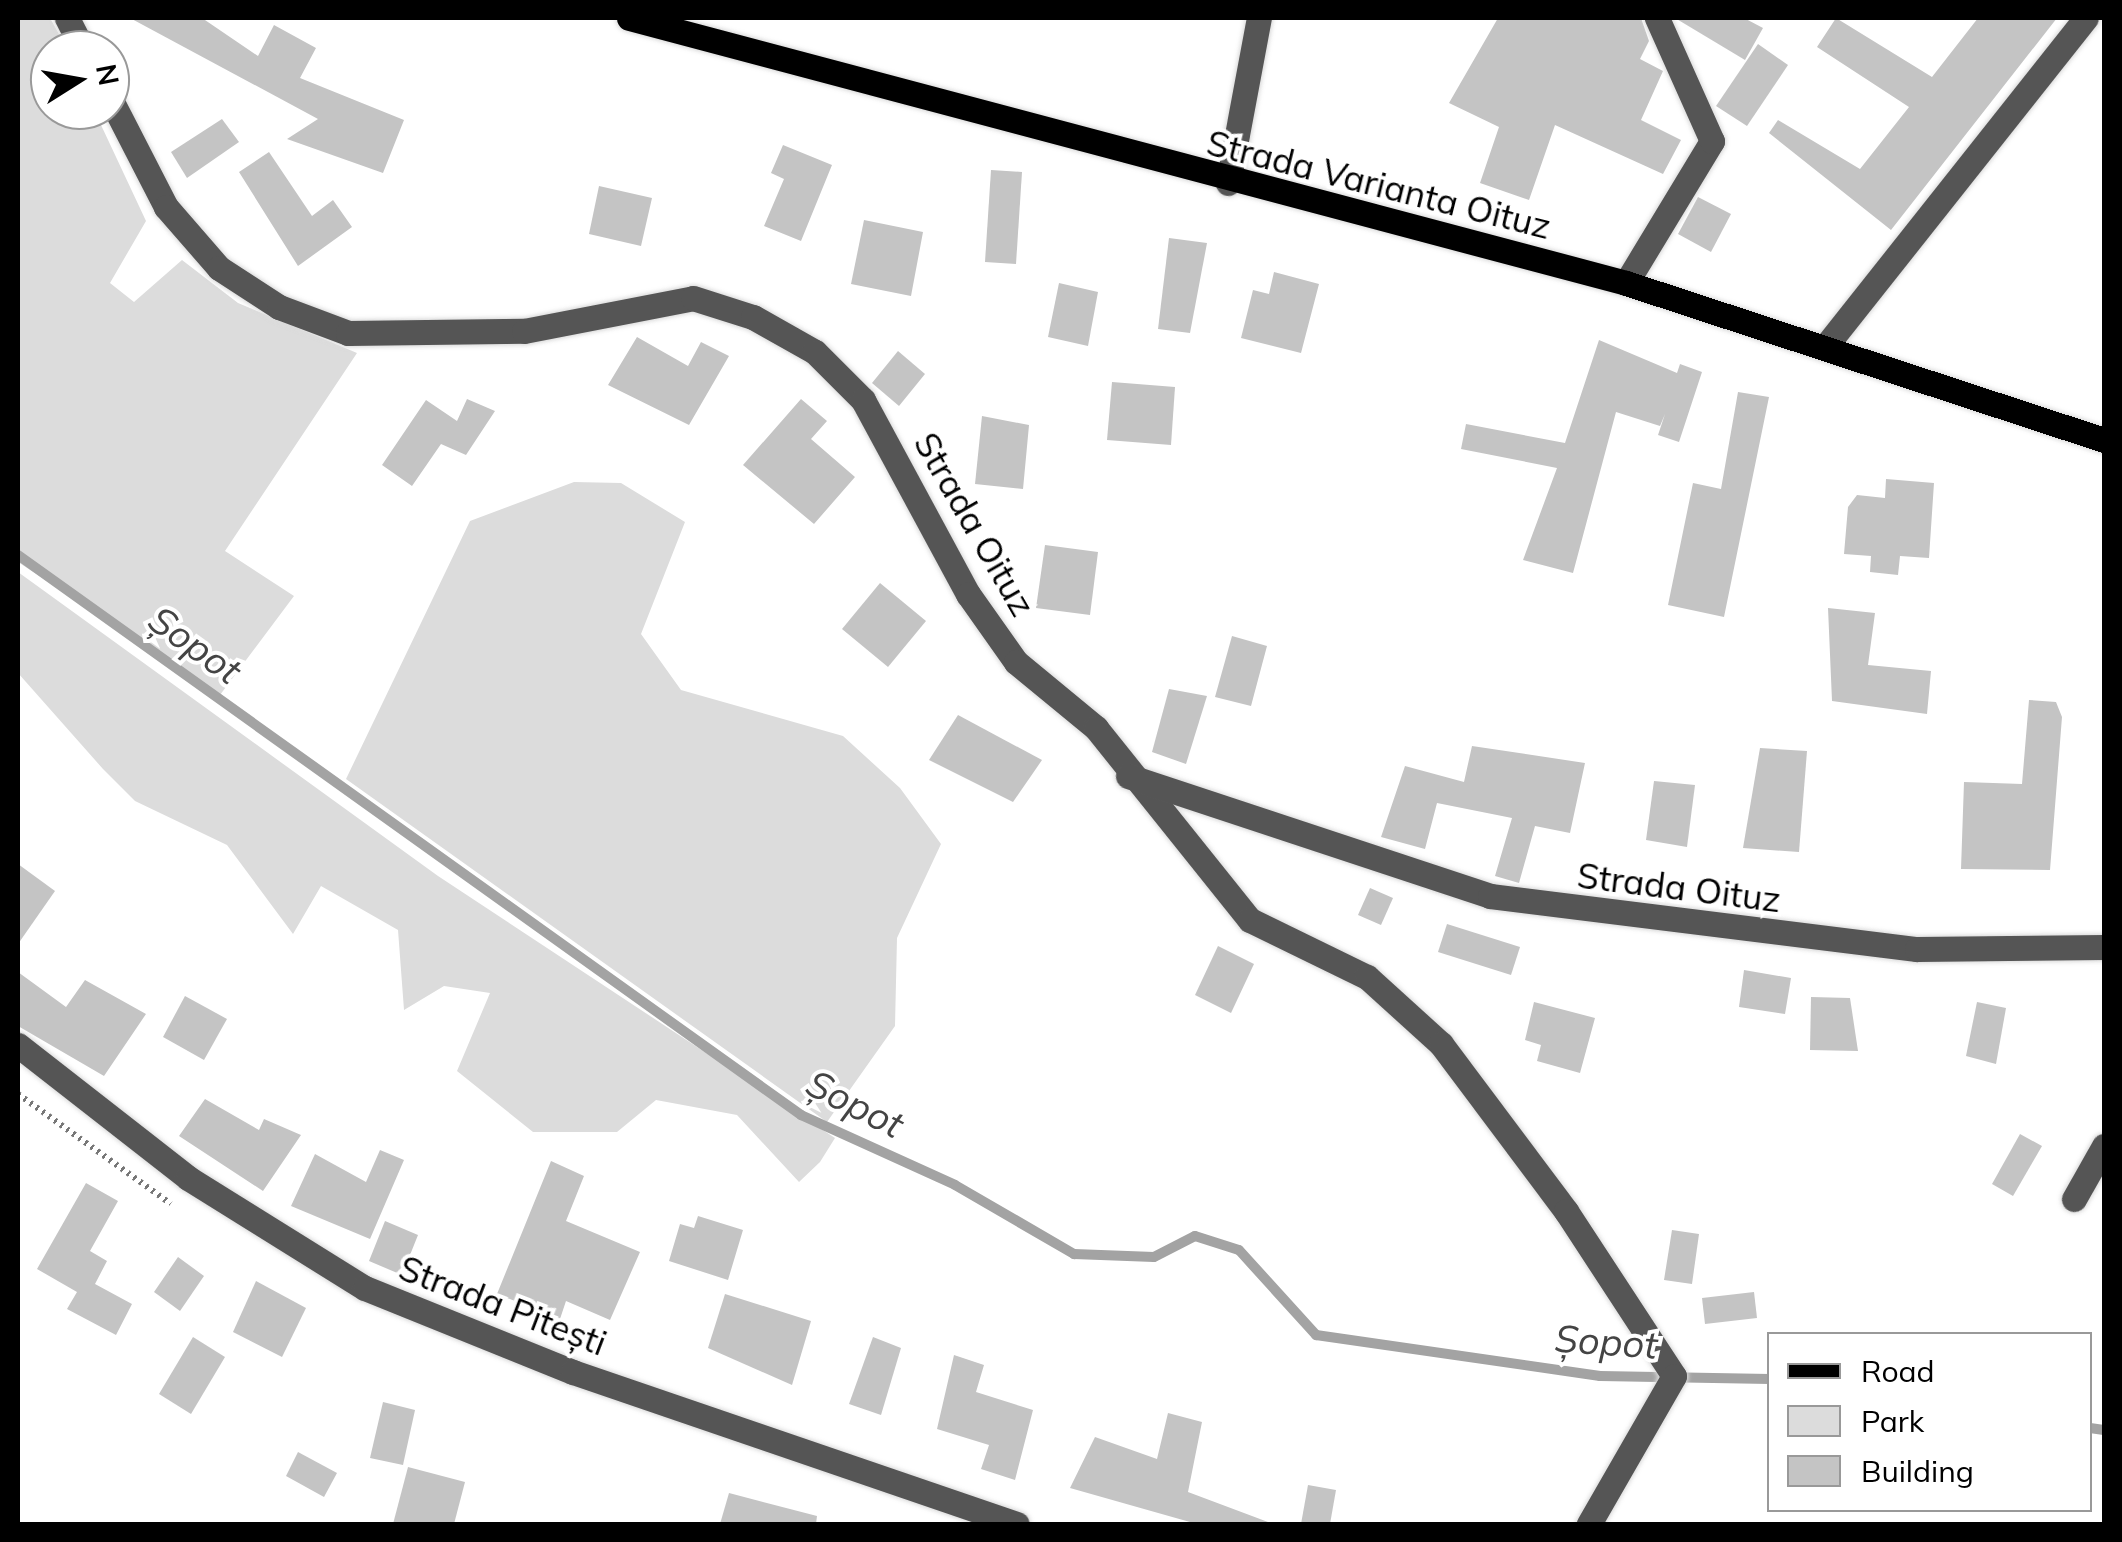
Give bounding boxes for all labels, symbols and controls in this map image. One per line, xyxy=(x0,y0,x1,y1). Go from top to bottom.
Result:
north arrow xyxy=(30,30,130,130)
text: N xyxy=(89,61,127,88)
street label: Strada Varianta Oituz xyxy=(1203,121,1555,247)
street label: Strada Oituz xyxy=(906,425,1044,623)
water label: Șopot xyxy=(140,596,250,694)
street label: Strada Oituz xyxy=(1575,854,1783,920)
water label: Șopot xyxy=(799,1060,911,1148)
street label: Strada Pitești xyxy=(393,1246,613,1364)
water label: Șopot xyxy=(1553,1316,1659,1368)
legend xyxy=(1767,1332,2092,1512)
text: Road xyxy=(1861,1352,1935,1390)
text: Park xyxy=(1861,1402,1924,1440)
text: Building xyxy=(1861,1452,1974,1490)

